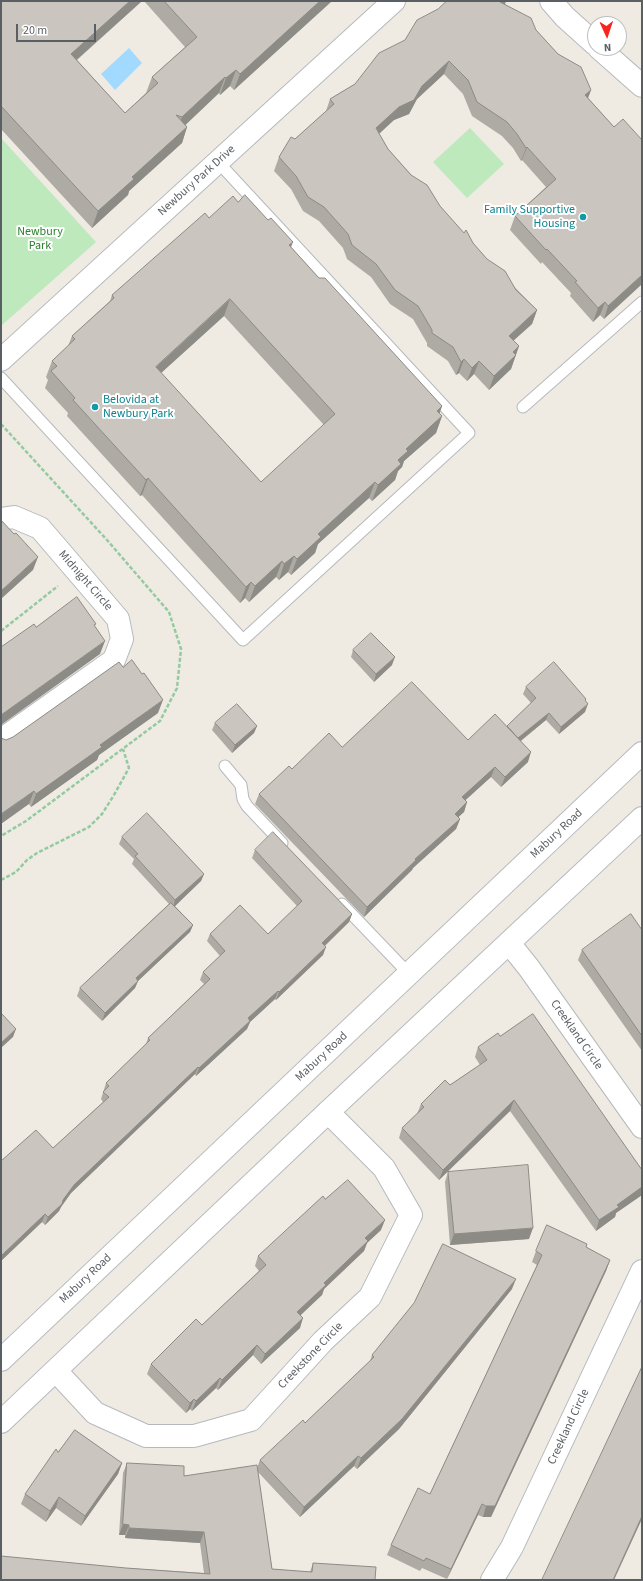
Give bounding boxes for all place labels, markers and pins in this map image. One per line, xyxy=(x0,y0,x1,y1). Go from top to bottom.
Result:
place label: Family Supportive Housing xyxy=(484,203,575,231)
marker: Family Supportive Housing xyxy=(578,212,588,222)
place label: Belovida at Newbury Park xyxy=(103,393,173,421)
marker: Belovida at Newbury Park xyxy=(90,402,100,412)

